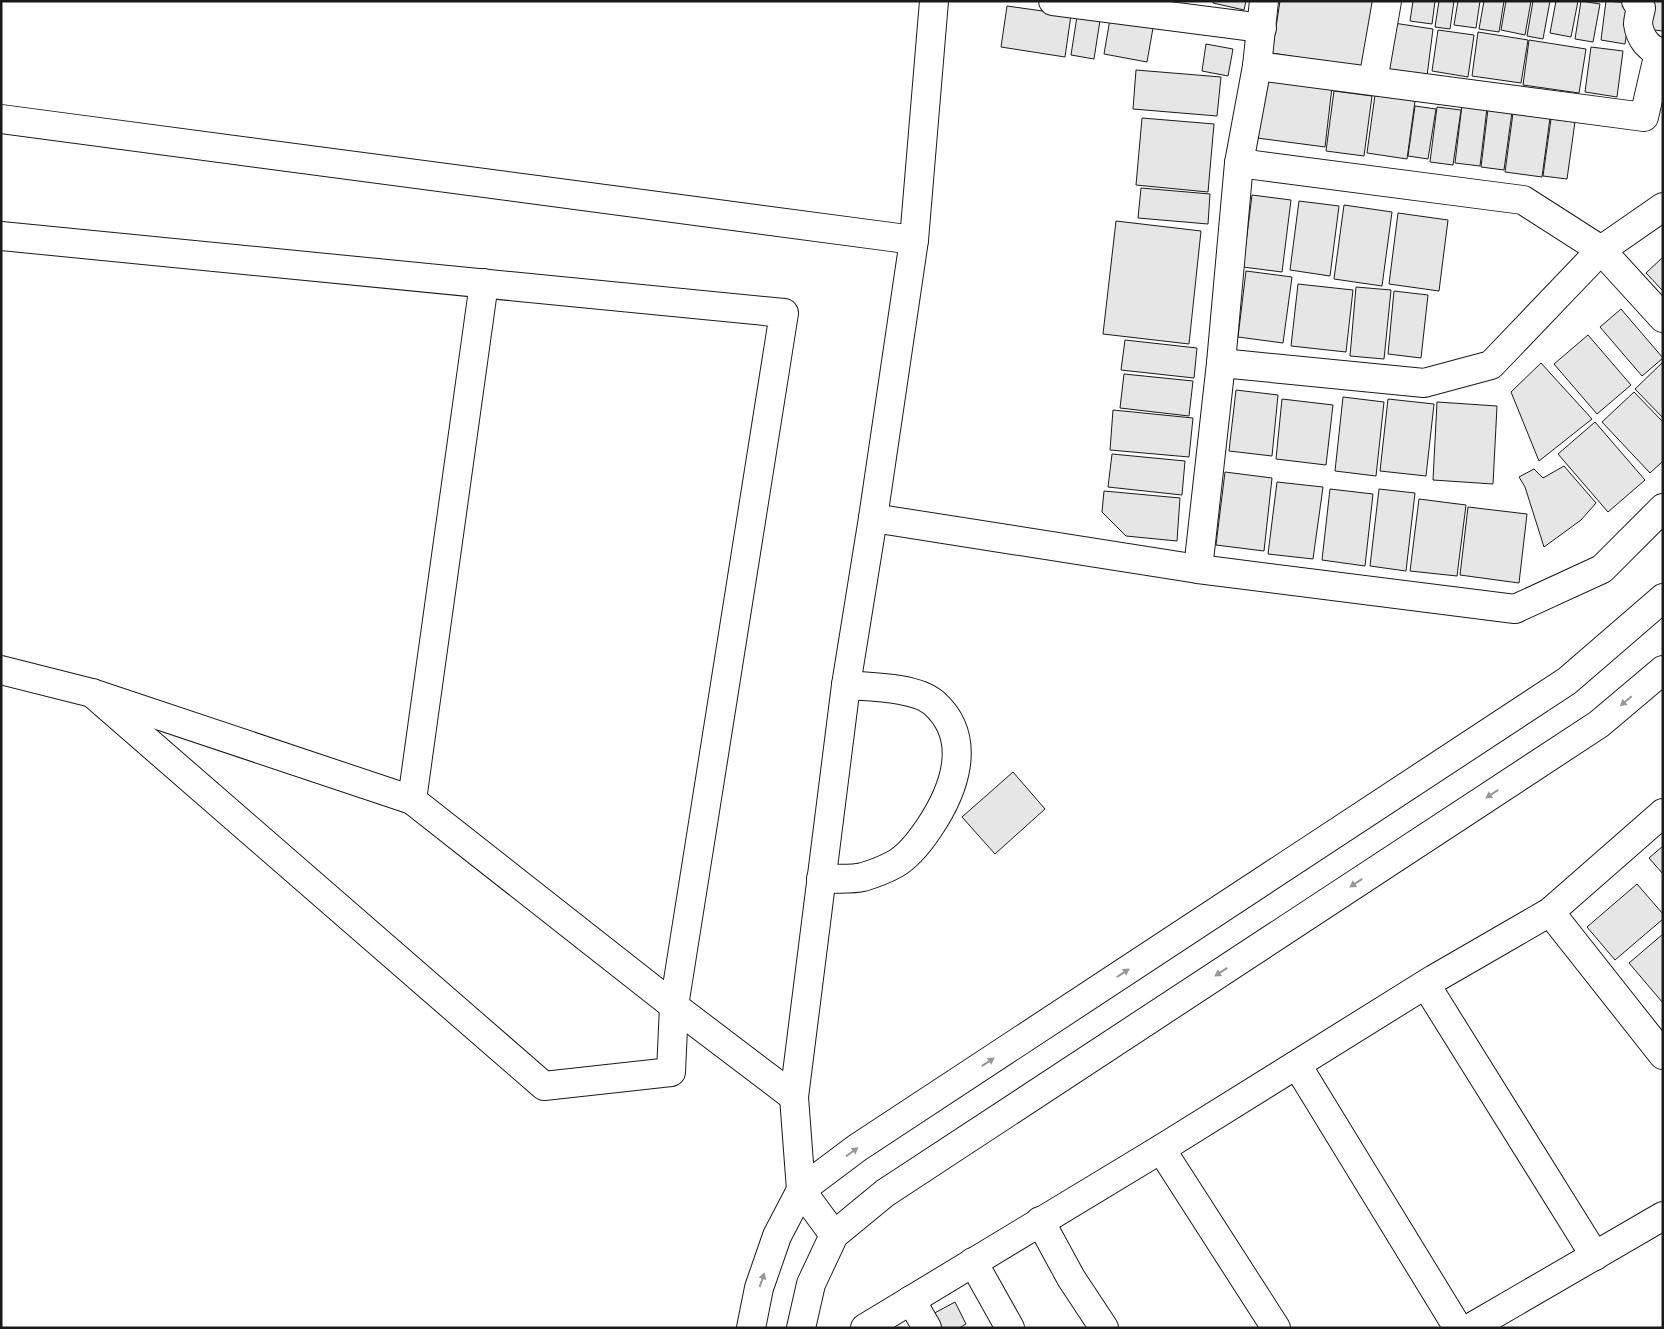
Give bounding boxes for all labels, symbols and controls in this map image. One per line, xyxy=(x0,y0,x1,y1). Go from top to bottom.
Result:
one-way arrow xyxy=(1620,695,1632,707)
one-way arrow xyxy=(1486,789,1499,799)
one-way arrow xyxy=(1350,878,1363,888)
one-way arrow xyxy=(1214,967,1227,977)
one-way arrow xyxy=(1117,968,1130,978)
one-way arrow xyxy=(981,1057,994,1067)
one-way arrow xyxy=(845,1147,859,1157)
one-way arrow xyxy=(759,1273,766,1288)

